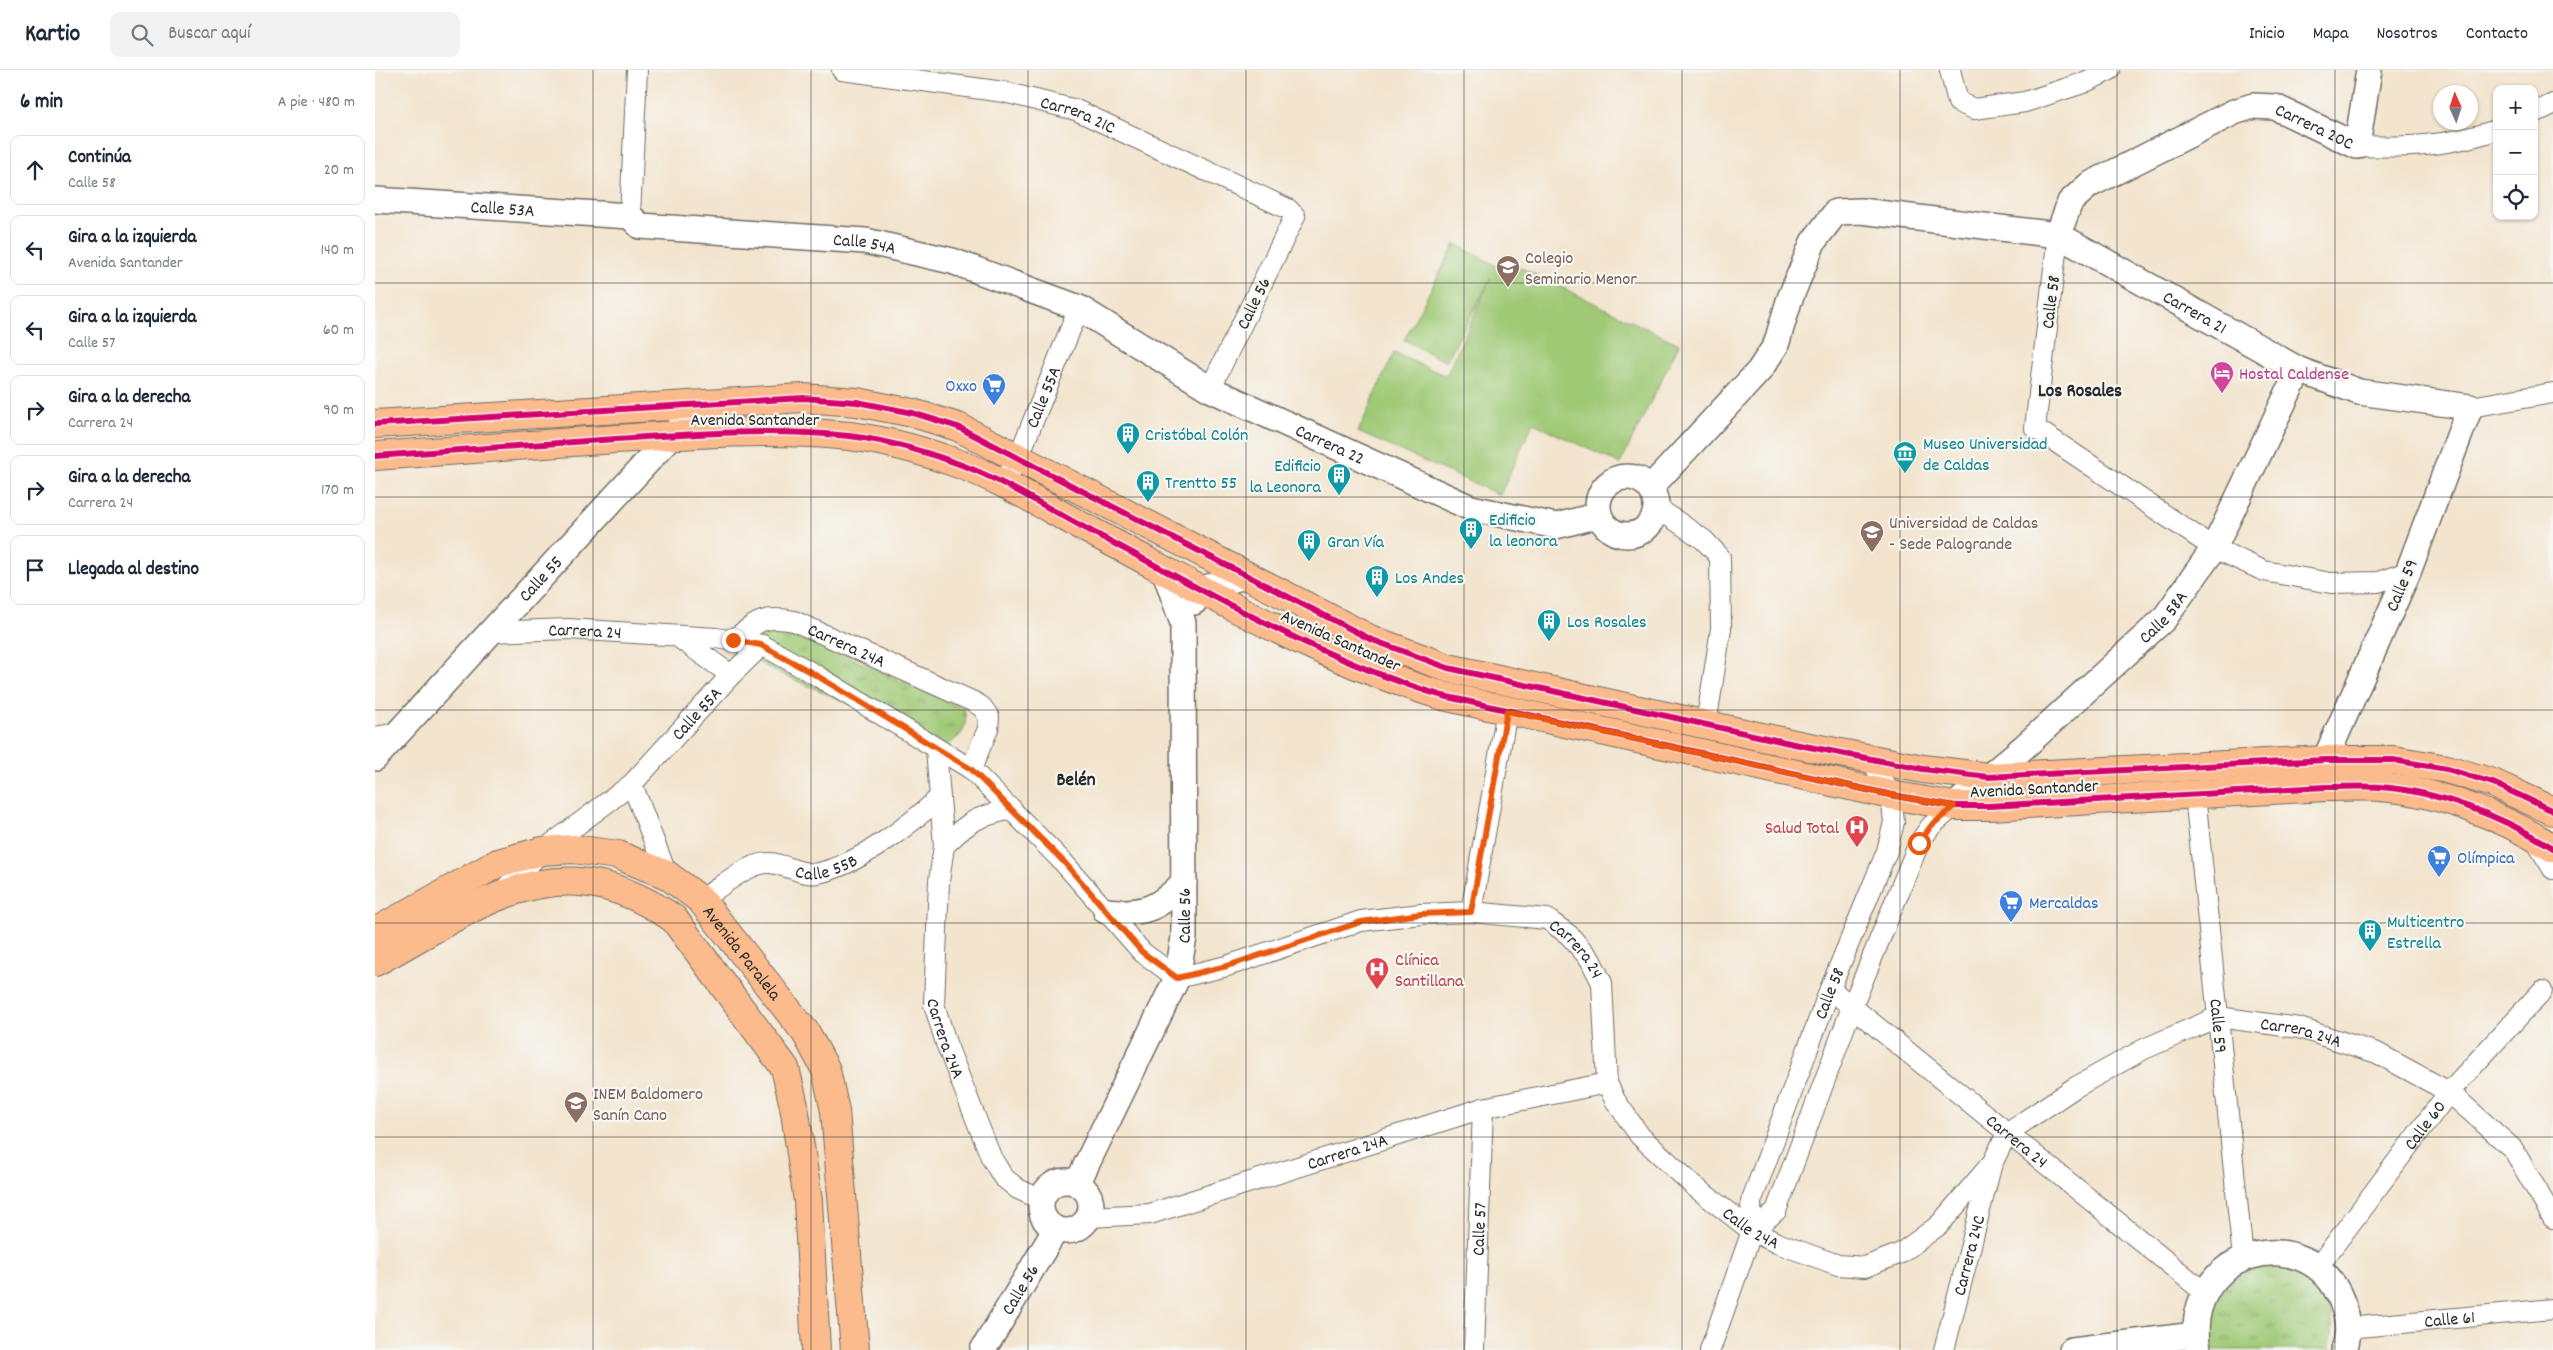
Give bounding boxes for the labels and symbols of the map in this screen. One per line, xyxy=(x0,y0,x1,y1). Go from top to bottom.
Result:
north arrow xyxy=(2433,85,2478,130)
street label: Carrera 21C xyxy=(1037,92,1119,142)
street label: Carrera 20C xyxy=(2270,99,2357,158)
street label: Calle 53A xyxy=(470,196,536,225)
street label: Calle 54A xyxy=(832,229,898,263)
place label: Colegio Seminario Menor xyxy=(1525,247,1637,293)
school or university icon: Colegio Seminario Menor xyxy=(1495,254,1521,288)
street label: Calle 56 xyxy=(1232,274,1279,334)
street label: Calle 58 xyxy=(2037,274,2068,330)
street label: Carrera 21 xyxy=(2157,286,2230,342)
hotel icon: Hostal Caldense xyxy=(2209,360,2235,394)
street label: Calle 55A xyxy=(1021,363,1069,432)
place label: Hostal Caldense xyxy=(2239,363,2349,388)
supermarket icon: Oxxo xyxy=(981,372,1007,406)
place label: Oxxo xyxy=(945,375,977,400)
district label: Los Rosales xyxy=(2038,379,2122,406)
street label: Avenida Santander xyxy=(690,409,820,434)
street label: Carrera 22 xyxy=(1291,419,1368,473)
building icon: Cristóbal Colón xyxy=(1115,421,1141,455)
place label: Cristóbal Colón xyxy=(1145,424,1248,449)
place label: Museo Universidad de Caldas xyxy=(1923,433,2048,479)
museum icon: Museo Universidad de Caldas xyxy=(1892,440,1918,474)
place label: Edificio la Leonora xyxy=(1249,455,1322,501)
building icon: Edificio la Leonora xyxy=(1326,462,1352,496)
building icon: Trentto 55 xyxy=(1135,469,1161,503)
place label: Trentto 55 xyxy=(1165,472,1237,497)
place label: Edificio la leonora xyxy=(1489,509,1558,555)
place label: Universidad de Caldas - Sede Palogrande xyxy=(1889,512,2038,558)
building icon: Edificio la leonora xyxy=(1458,516,1484,550)
school or university icon: Universidad de Caldas - Sede Palogrande xyxy=(1859,519,1885,553)
building icon: Gran Vía xyxy=(1296,528,1322,562)
place label: Gran Vía xyxy=(1327,531,1385,556)
street label: Calle 55 xyxy=(514,551,570,609)
street label: Calle 59 xyxy=(2381,556,2425,616)
building icon: Los Andes xyxy=(1364,564,1390,598)
place label: Los Andes xyxy=(1395,567,1464,592)
street label: Calle 58A xyxy=(2134,587,2195,651)
street label: Avenida Santander xyxy=(1276,605,1404,680)
building icon: Los Rosales xyxy=(1536,608,1562,642)
place label: Los Rosales xyxy=(1567,611,1647,636)
street label: Carrera 24 xyxy=(548,619,622,647)
street label: Carrera 24A xyxy=(803,619,889,676)
route end xyxy=(722,629,745,652)
street label: Calle 55A xyxy=(667,682,729,747)
district label: Belén xyxy=(1057,768,1096,795)
street label: Avenida Santander xyxy=(1969,775,2100,806)
hospital icon: Salud Total xyxy=(1844,814,1870,848)
place label: Salud Total xyxy=(1765,817,1840,842)
route start xyxy=(1908,832,1931,855)
supermarket icon: Olímpica xyxy=(2426,844,2452,878)
place label: Olímpica xyxy=(2457,847,2515,872)
street label: Calle 55B xyxy=(792,850,863,889)
street label: Calle 56 xyxy=(1173,888,1199,946)
supermarket icon: Mercaldas xyxy=(1998,889,2024,923)
place label: Mercaldas xyxy=(2029,892,2099,917)
street label: Avenida Paralela xyxy=(695,901,786,1007)
place label: Multicentro Estrella xyxy=(2387,911,2464,957)
street label: Carrera 24 xyxy=(1543,914,1608,984)
building icon: Multicentro Estrella xyxy=(2357,918,2383,952)
place label: Clínica Santillana xyxy=(1395,949,1464,995)
hospital icon: Clínica Santillana xyxy=(1364,956,1390,990)
street label: Calle 58 xyxy=(1810,964,1852,1023)
street label: Carrera 24A xyxy=(919,998,969,1083)
street label: Calle 59 xyxy=(2201,998,2232,1054)
street label: Carrera 24A xyxy=(2259,1013,2344,1056)
place label: INEM Baldomero Sanín Cano xyxy=(593,1083,703,1129)
school or university icon: INEM Baldomero Sanín Cano xyxy=(563,1090,589,1124)
street label: Calle 60 xyxy=(2399,1096,2453,1156)
street label: Carrera 24 xyxy=(1979,1110,2052,1175)
street label: Carrera 24A xyxy=(1305,1129,1391,1178)
street label: Calle 57 xyxy=(1468,1202,1494,1256)
street label: Calle 24A xyxy=(1716,1202,1783,1257)
street label: Carrera 24C xyxy=(1948,1213,1993,1299)
street label: Calle 56 xyxy=(997,1260,1047,1321)
street label: Calle 61 xyxy=(2423,1306,2476,1336)

